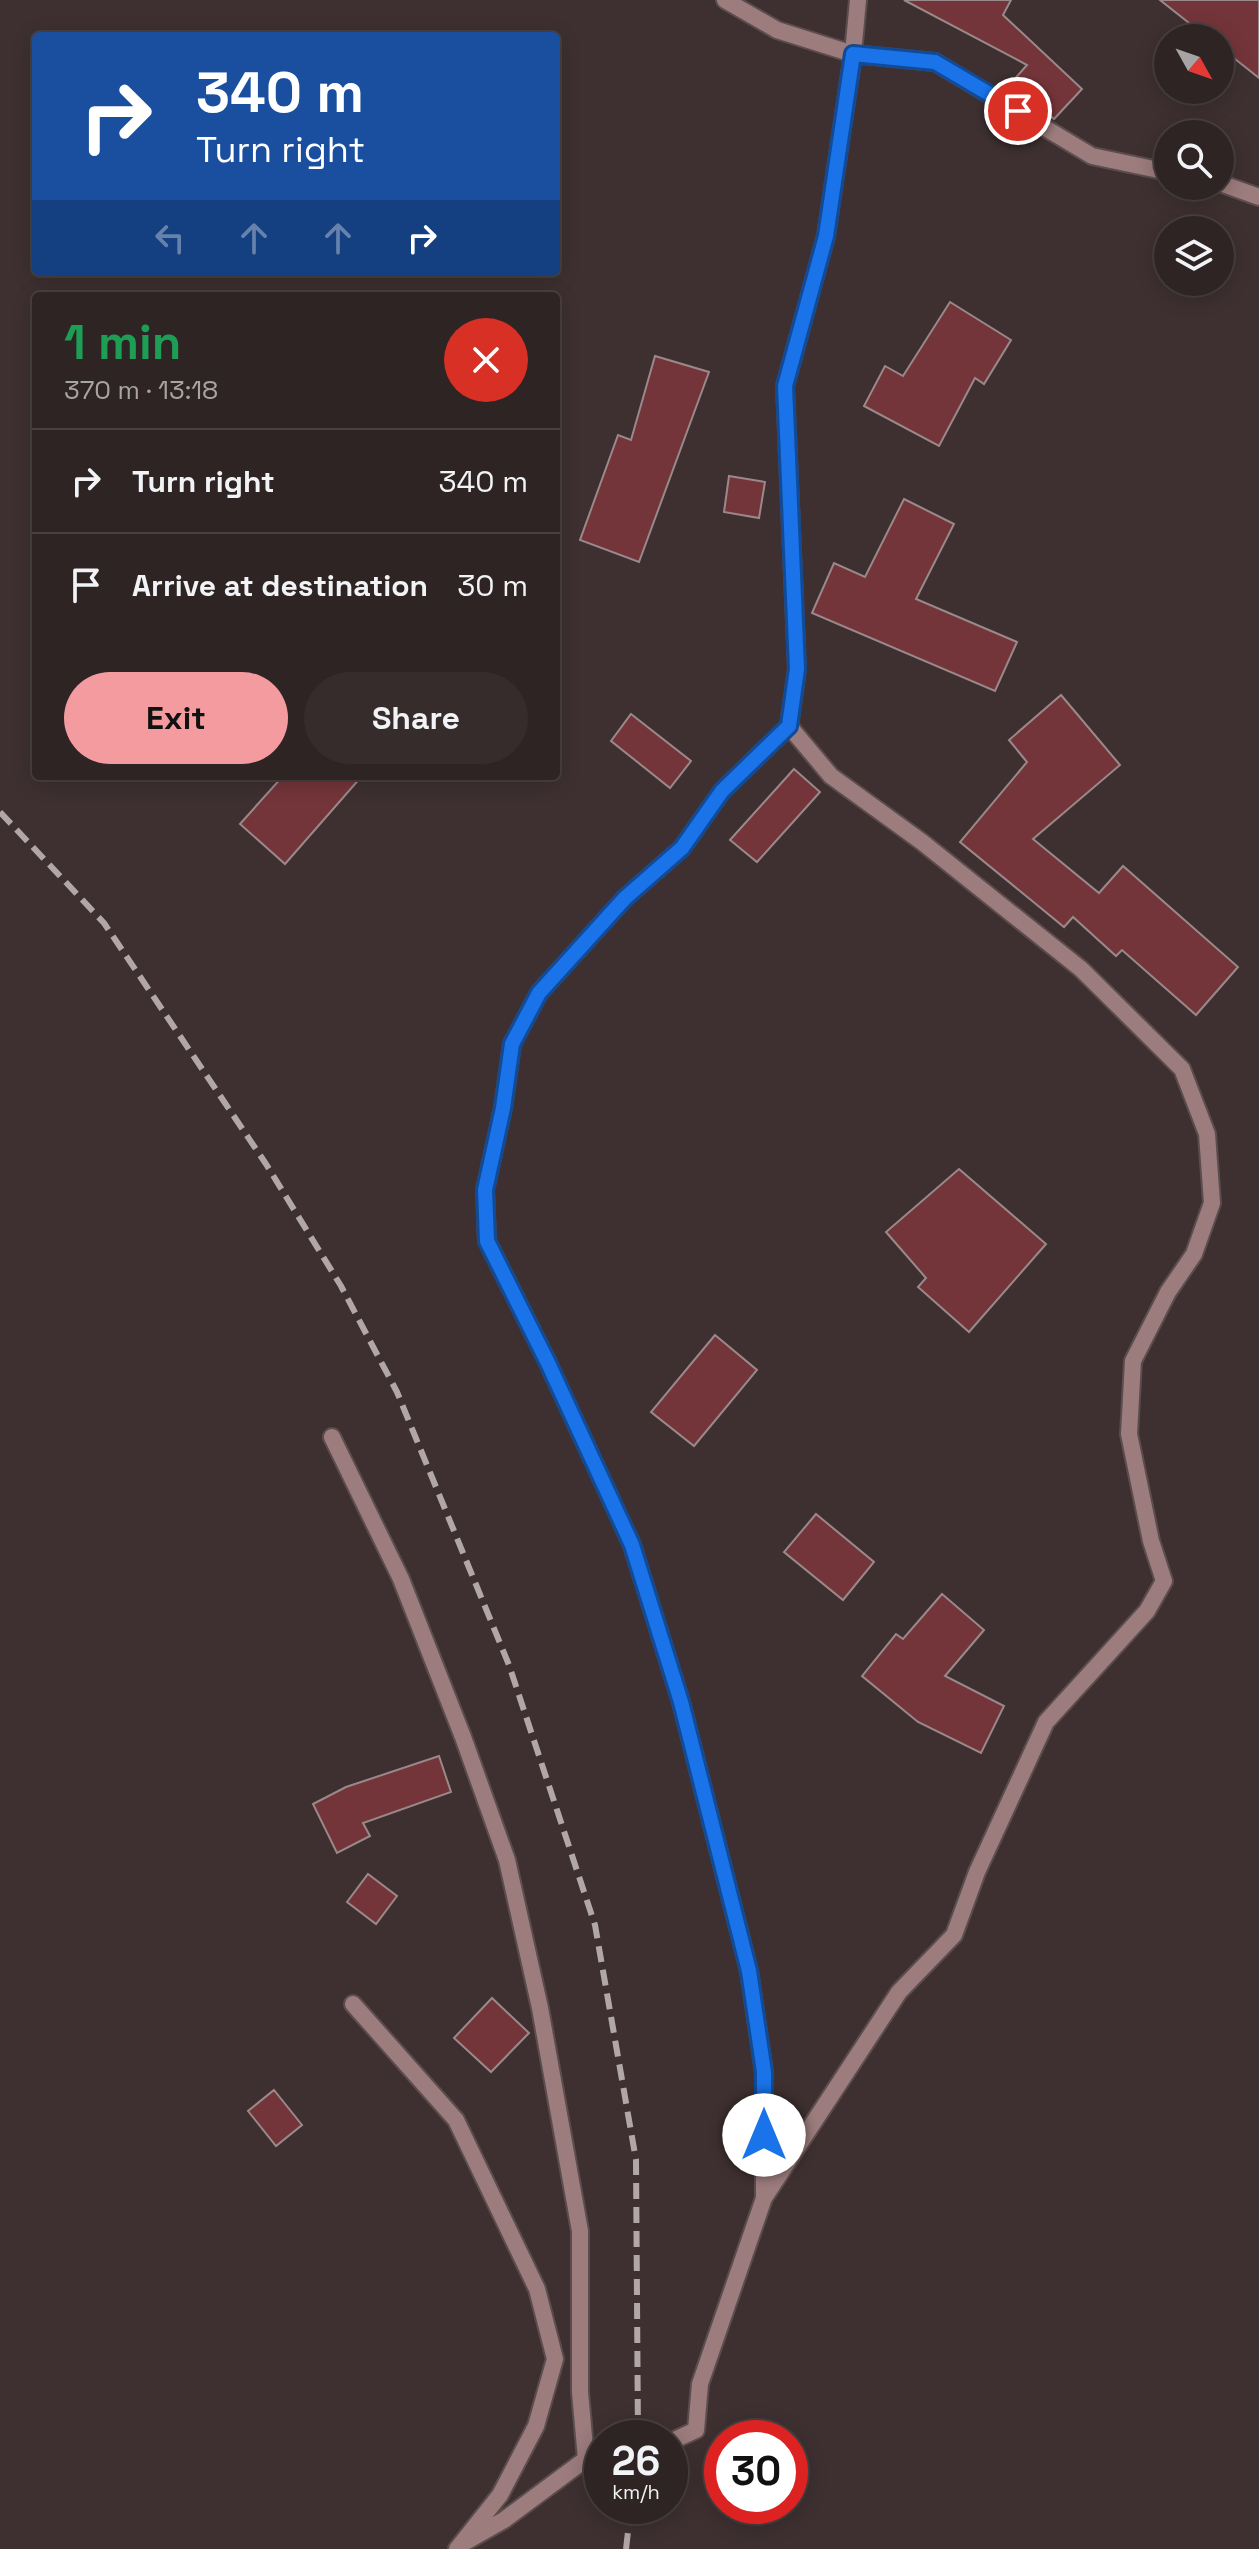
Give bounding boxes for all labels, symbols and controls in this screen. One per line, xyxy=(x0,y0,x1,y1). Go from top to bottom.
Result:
north arrow xyxy=(1154,24,1234,104)
map controls xyxy=(1154,24,1234,296)
text: 340 m xyxy=(196,57,364,128)
icon: right xyxy=(64,64,168,168)
pin xyxy=(984,77,1052,145)
icon: arrive xyxy=(996,89,1040,133)
button: search xyxy=(1154,120,1234,200)
text: Turn right xyxy=(196,127,365,173)
icon: left xyxy=(148,216,192,260)
icon: ahead xyxy=(232,216,276,260)
icon: ahead xyxy=(316,216,360,260)
icon: right xyxy=(400,216,444,260)
button: layers xyxy=(1154,216,1234,296)
text: 1 min xyxy=(64,312,181,373)
button: close xyxy=(444,318,528,402)
text: 370 m · 13:18 xyxy=(64,373,218,407)
icon: right xyxy=(64,459,108,503)
text: Turn right xyxy=(132,462,275,501)
text: 340 m xyxy=(438,462,528,501)
icon: arrive xyxy=(64,563,108,607)
text: Arrive at destination xyxy=(132,566,428,605)
text: 30 m xyxy=(457,566,528,605)
button: Exit xyxy=(64,672,288,764)
button: Share xyxy=(304,672,528,764)
position arrow xyxy=(722,2093,806,2177)
speed limit sign: 30 xyxy=(704,2420,808,2524)
text: 26 xyxy=(612,2436,660,2487)
text: km/h xyxy=(612,2479,660,2505)

